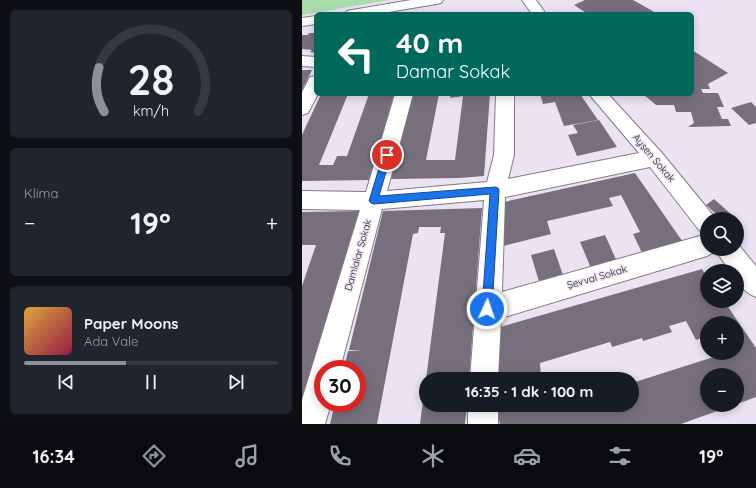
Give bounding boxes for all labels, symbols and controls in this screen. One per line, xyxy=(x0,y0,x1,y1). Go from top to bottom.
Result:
text: 40 m xyxy=(396,25,463,60)
icon: left xyxy=(330,28,382,80)
text: 28 xyxy=(128,53,174,105)
text: Damar Sokak xyxy=(396,60,510,83)
text: km/h xyxy=(133,102,169,120)
street label: Ayşen Sokak xyxy=(630,131,678,185)
pin xyxy=(370,138,404,172)
icon: arrive xyxy=(376,144,398,166)
text: Klima xyxy=(24,185,58,201)
text: 19° xyxy=(130,204,171,242)
text: − xyxy=(24,209,35,237)
text: + xyxy=(266,209,278,237)
map controls xyxy=(700,212,744,412)
button: search xyxy=(700,212,744,256)
street label: Damlalar Sokak xyxy=(342,218,374,292)
street label: Şevval Sokak xyxy=(566,262,628,292)
button: layers xyxy=(700,264,744,308)
position arrow xyxy=(466,288,508,330)
text: Paper Moons xyxy=(84,314,179,333)
button: + xyxy=(700,316,744,360)
text: Ada Vale xyxy=(84,333,138,349)
speed limit sign: 30 xyxy=(314,360,366,412)
button: − xyxy=(700,368,744,412)
icon: previous xyxy=(55,371,77,393)
icon: pause xyxy=(140,371,162,393)
icon: next xyxy=(225,371,247,393)
text: 16:35 · 1 dk · 100 m xyxy=(465,382,593,401)
icon: directions xyxy=(140,442,168,470)
icon: music xyxy=(233,442,261,470)
icon: phone xyxy=(326,442,354,470)
icon: climate xyxy=(419,442,447,470)
icon: car xyxy=(513,442,541,470)
icon: filters xyxy=(606,442,634,470)
text: 16:34 xyxy=(33,445,75,468)
text: 19° xyxy=(699,445,723,468)

